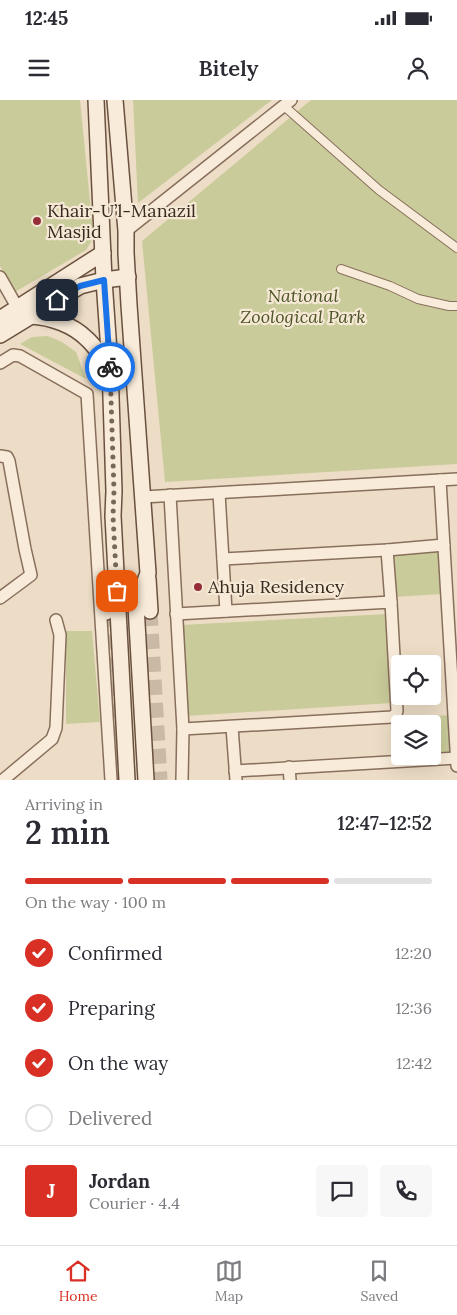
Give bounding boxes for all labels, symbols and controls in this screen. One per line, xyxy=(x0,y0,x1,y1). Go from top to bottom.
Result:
text: 12:45 xyxy=(25,6,68,30)
icon: menu xyxy=(25,54,53,82)
text: Bitely xyxy=(198,54,259,82)
icon: person xyxy=(404,54,432,82)
place label: Khair-U’l-Manazil Masjid xyxy=(47,199,196,243)
marker: Khair-U’l-Manazil Masjid xyxy=(31,215,43,227)
pin xyxy=(36,279,78,321)
park label: National Zoological Park xyxy=(240,284,366,328)
icon: home xyxy=(43,286,71,314)
courier xyxy=(85,342,135,392)
icon: bike xyxy=(96,353,124,381)
pin xyxy=(96,570,138,612)
place label: Ahuja Residency xyxy=(207,575,345,598)
icon: bag xyxy=(103,577,131,605)
marker: Ahuja Residency xyxy=(192,581,204,593)
map controls xyxy=(391,655,441,765)
button: locate xyxy=(391,655,441,705)
button: layers xyxy=(391,715,441,765)
text: Arriving in xyxy=(25,794,103,814)
text: 12:47–12:52 xyxy=(337,811,432,835)
text: 2 min xyxy=(25,812,110,853)
text: On the way · 100 m xyxy=(25,892,166,912)
icon: check xyxy=(25,939,53,967)
text: Confirmed xyxy=(68,941,163,965)
text: 12:20 xyxy=(395,943,432,963)
icon: check xyxy=(25,994,53,1022)
text: Preparing xyxy=(68,996,155,1020)
text: 12:36 xyxy=(395,998,432,1018)
icon: check xyxy=(25,1049,53,1077)
text: On the way xyxy=(68,1051,168,1075)
text: 12:42 xyxy=(396,1053,432,1073)
text: Delivered xyxy=(68,1106,152,1130)
button: chat xyxy=(316,1165,368,1217)
button: phone xyxy=(380,1165,432,1217)
text: Jordan xyxy=(89,1169,150,1193)
text: J xyxy=(47,1179,55,1203)
text: Courier · 4.4 xyxy=(89,1193,180,1213)
tab: Home xyxy=(59,1257,98,1305)
tab: Map xyxy=(215,1257,243,1305)
tab: Saved xyxy=(360,1257,398,1305)

